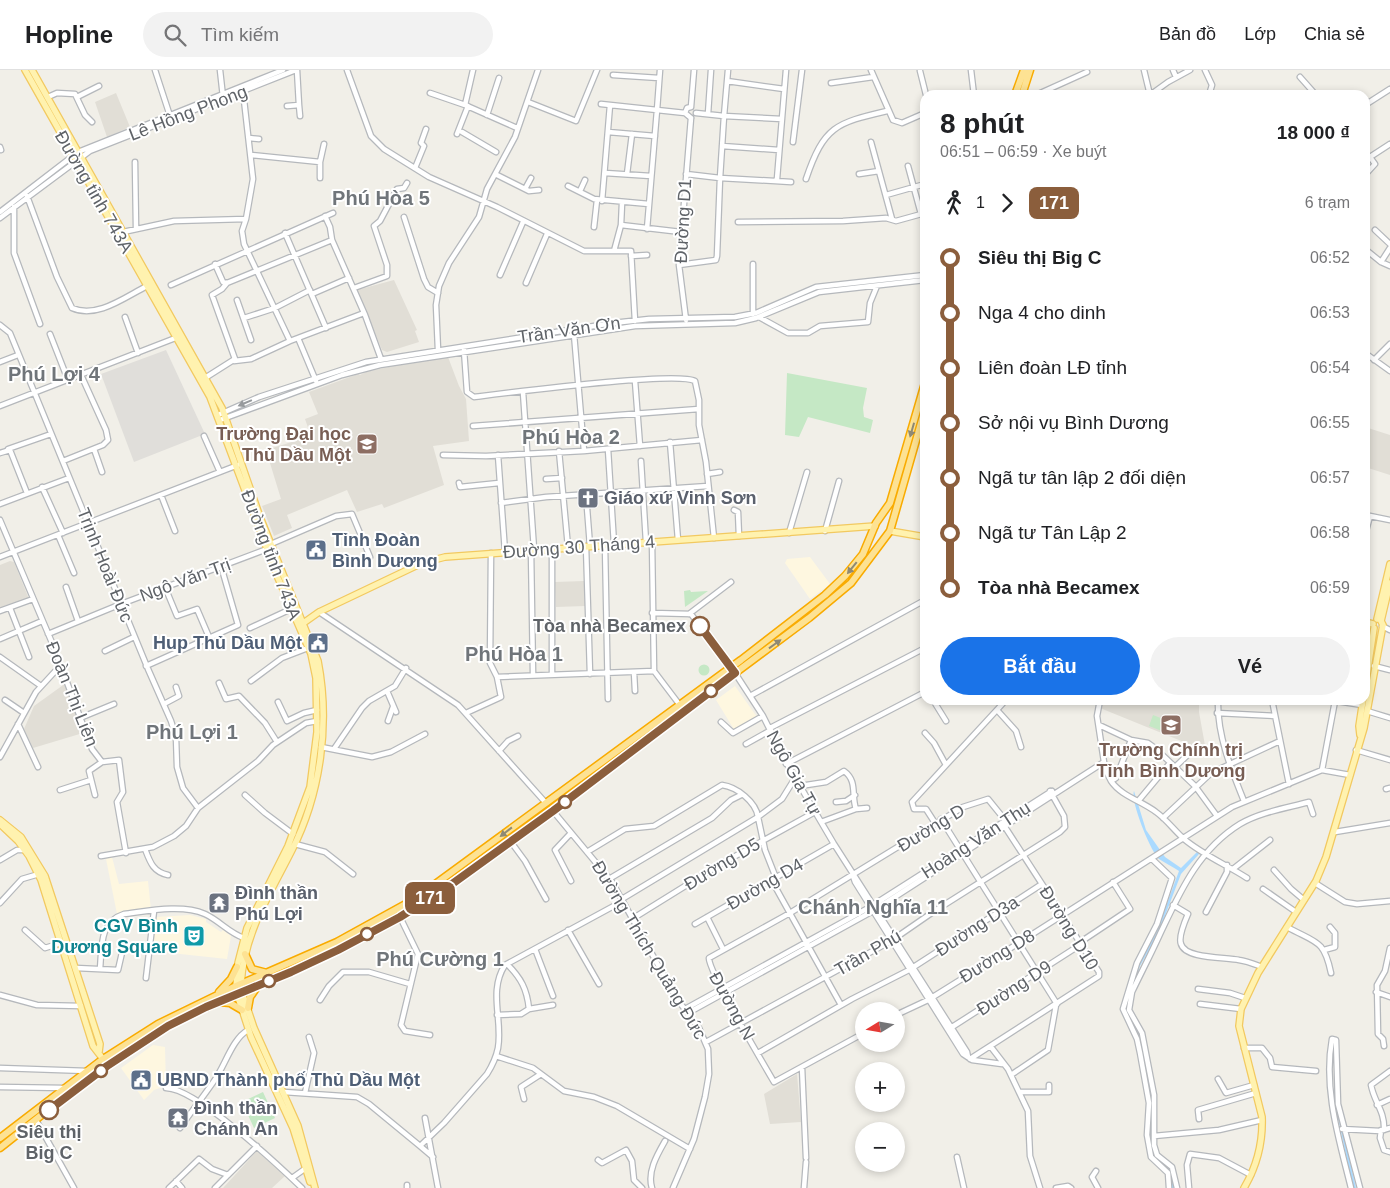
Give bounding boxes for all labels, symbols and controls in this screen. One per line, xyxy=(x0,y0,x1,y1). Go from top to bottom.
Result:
search box xyxy=(143,12,493,57)
text: Hopline xyxy=(25,21,113,48)
icon: search xyxy=(161,21,189,49)
text: Tìm kiếm xyxy=(201,24,279,45)
text: Bản đồ xyxy=(1159,24,1216,44)
text: Lớp xyxy=(1244,24,1276,44)
text: Chia sẻ xyxy=(1304,24,1365,44)
street label: Lê Hồng Phong xyxy=(126,81,250,145)
text: 8 phút xyxy=(940,108,1024,139)
text: 18 000 ₫ xyxy=(1277,122,1350,143)
street label: Đường tỉnh 743A xyxy=(51,127,137,257)
text: 06:51 – 06:59 · Xe buýt xyxy=(940,143,1106,160)
street label: Đường D1 xyxy=(671,178,695,264)
district label: Phú Hòa 5 xyxy=(332,187,430,209)
icon: walk xyxy=(940,189,968,217)
icon: forward xyxy=(993,189,1021,217)
text: 171 xyxy=(1039,193,1069,213)
text: 1 xyxy=(976,194,985,211)
text: 6 trạm xyxy=(1305,194,1350,211)
text: Siêu thị Big C xyxy=(978,247,1102,268)
text: 06:52 xyxy=(1310,249,1350,266)
text: Nga 4 cho dinh xyxy=(978,302,1106,323)
text: 06:53 xyxy=(1310,304,1350,321)
street label: Trần Văn Ơn xyxy=(516,313,622,347)
text: Liên đoàn LĐ tỉnh xyxy=(978,357,1127,378)
text: 06:54 xyxy=(1310,359,1350,376)
district label: Phú Lợi 4 xyxy=(8,363,101,385)
one-way arrow xyxy=(237,399,252,407)
text: Sở nội vụ Bình Dương xyxy=(978,412,1169,433)
text: 06:55 xyxy=(1310,414,1350,431)
one-way arrow xyxy=(908,423,916,438)
place label: Trường Đại học Thủ Dầu Một xyxy=(216,424,351,465)
district label: Phú Hòa 2 xyxy=(522,426,620,448)
school or university icon: Trường Đại học Thủ Dầu Một xyxy=(355,432,379,456)
text: Ngã tư tân lập 2 đối diện xyxy=(978,467,1186,488)
text: 06:57 xyxy=(1310,469,1350,486)
church icon: Giáo xứ Vinh Sơn xyxy=(576,486,600,510)
street label: Đường tỉnh 743A xyxy=(237,487,305,623)
place label: Giáo xứ Vinh Sơn xyxy=(604,488,757,508)
street label: Trịnh Hoài Đức xyxy=(73,505,137,625)
text: Ngã tư Tân Lập 2 xyxy=(978,522,1127,543)
text: 06:58 xyxy=(1310,524,1350,541)
place label: Tỉnh Đoàn Bình Dương xyxy=(332,530,438,571)
street label: Đường 30 Tháng 4 xyxy=(502,532,656,562)
public building icon: Tỉnh Đoàn Bình Dương xyxy=(304,538,328,562)
street label: Ngô Văn Trị xyxy=(137,554,233,606)
one-way arrow xyxy=(846,562,857,575)
text: Tòa nhà Becamex xyxy=(978,577,1140,598)
text: 06:59 xyxy=(1310,579,1350,596)
place label: Tòa nhà Becamex xyxy=(533,616,686,636)
marker: Tòa nhà Becamex xyxy=(690,616,710,636)
public building icon: Hup Thủ Dầu Một xyxy=(306,631,330,655)
place label: Hup Thủ Dầu Một xyxy=(153,633,302,653)
button: Bắt đầu xyxy=(940,637,1140,695)
button: Vé xyxy=(1150,637,1350,695)
street label: Đoàn Thị Liên xyxy=(42,638,102,750)
one-way arrow xyxy=(768,639,782,649)
district label: Phú Hòa 1 xyxy=(465,643,563,665)
unlabelled marker xyxy=(704,684,718,698)
school or university icon: Trường Chính trị Tỉnh Bình Dương xyxy=(1159,713,1183,737)
district label: Phú Lợi 1 xyxy=(146,721,238,743)
street label: Ngô Gia Tự xyxy=(763,727,825,819)
place label: Trường Chính trị Tỉnh Bình Dương xyxy=(1097,740,1245,781)
unlabelled marker xyxy=(558,795,572,809)
street label: Hoàng Văn Thụ xyxy=(918,797,1034,883)
street label: Đường D xyxy=(894,800,968,856)
one-way arrow xyxy=(500,827,513,837)
street label: Đường D5 xyxy=(680,834,764,894)
street label: Đường D4 xyxy=(723,854,807,914)
street label: Đường Thích Quảng Đức xyxy=(588,857,710,1043)
line badge: 171 xyxy=(401,882,459,914)
street label: Đường D10 xyxy=(1035,882,1103,974)
place label: Đình thần Phú Lợi xyxy=(235,883,318,924)
text: 171 xyxy=(415,888,445,908)
temple icon: Đình thần Phú Lợi xyxy=(207,891,231,915)
street label: Đường D3a xyxy=(932,891,1023,960)
district label: Chánh Nghĩa 11 xyxy=(798,896,948,918)
place label: CGV Bình Dương Square xyxy=(51,916,178,957)
theatre icon: CGV Bình Dương Square xyxy=(182,924,206,948)
street label: Đường D8 xyxy=(956,925,1038,987)
street label: Trần Phú xyxy=(831,926,905,980)
unlabelled marker xyxy=(360,927,374,941)
district label: Phú Cường 1 xyxy=(376,948,504,970)
street label: Đường D9 xyxy=(973,956,1055,1020)
street label: Đường N xyxy=(705,968,759,1044)
unlabelled marker xyxy=(262,974,276,988)
north arrow xyxy=(855,1002,905,1052)
map controls xyxy=(855,1002,905,1172)
button: + xyxy=(855,1062,905,1112)
unlabelled marker xyxy=(94,1064,108,1078)
public building icon: UBND Thành phố Thủ Dầu Một xyxy=(129,1068,153,1092)
place label: UBND Thành phố Thủ Dầu Một xyxy=(157,1070,420,1090)
place label: Đình thần Chánh An xyxy=(194,1098,278,1139)
marker: Siêu thị Big C xyxy=(39,1100,59,1120)
temple icon: Đình thần Chánh An xyxy=(166,1106,190,1130)
place label: Siêu thị Big C xyxy=(16,1122,82,1163)
button: − xyxy=(855,1122,905,1172)

